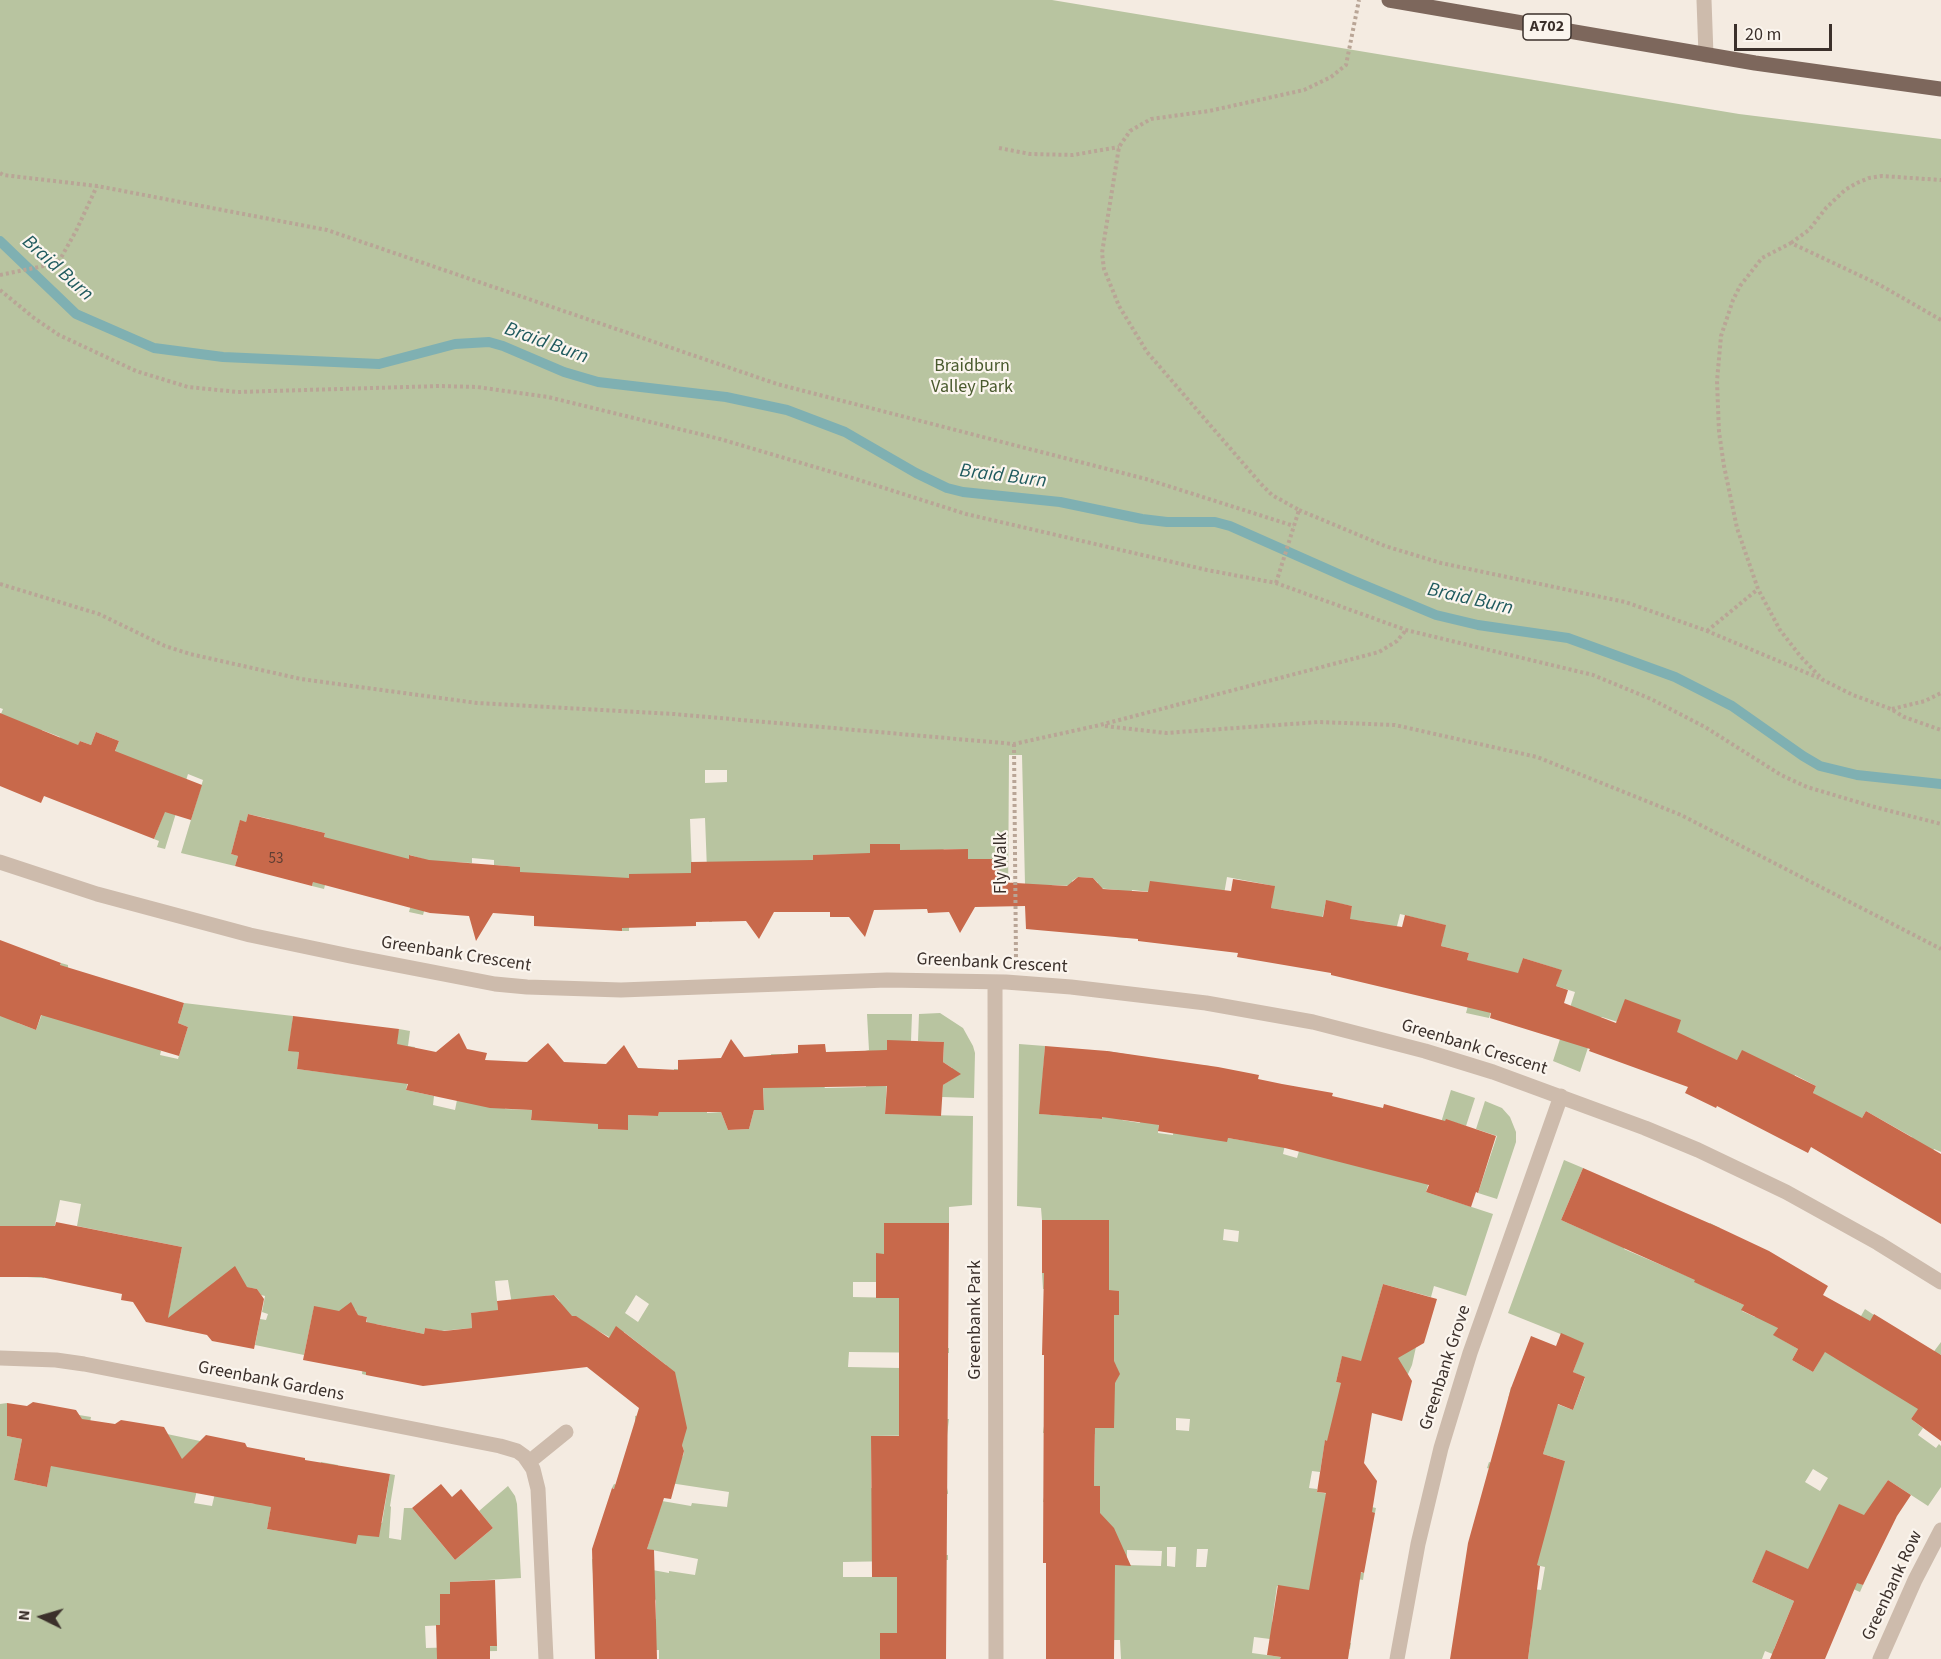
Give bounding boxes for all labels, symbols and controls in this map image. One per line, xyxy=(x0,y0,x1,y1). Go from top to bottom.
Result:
scale bar xyxy=(1737,12,1834,50)
road number: A702 xyxy=(1523,14,1571,40)
text: 20 m xyxy=(1745,22,1781,47)
water label: Braid Burn xyxy=(17,231,97,307)
water label: Braid Burn xyxy=(501,318,591,370)
park label: Braidburn Valley Park xyxy=(931,356,1013,398)
water label: Braid Burn xyxy=(958,460,1048,494)
water label: Braid Burn xyxy=(1425,578,1515,622)
street label: Fly Walk xyxy=(991,832,1013,894)
house number: 53 xyxy=(269,851,283,869)
street label: Greenbank Crescent xyxy=(379,932,533,978)
street label: Greenbank Crescent xyxy=(916,949,1068,979)
street label: Greenbank Crescent xyxy=(1398,1016,1550,1080)
street label: Greenbank Park xyxy=(965,1260,987,1380)
street label: Greenbank Grove xyxy=(1416,1303,1476,1433)
street label: Greenbank Gardens xyxy=(196,1357,346,1407)
street label: Greenbank Row xyxy=(1858,1528,1928,1644)
north arrow xyxy=(12,1587,72,1647)
text: N xyxy=(13,1609,35,1622)

